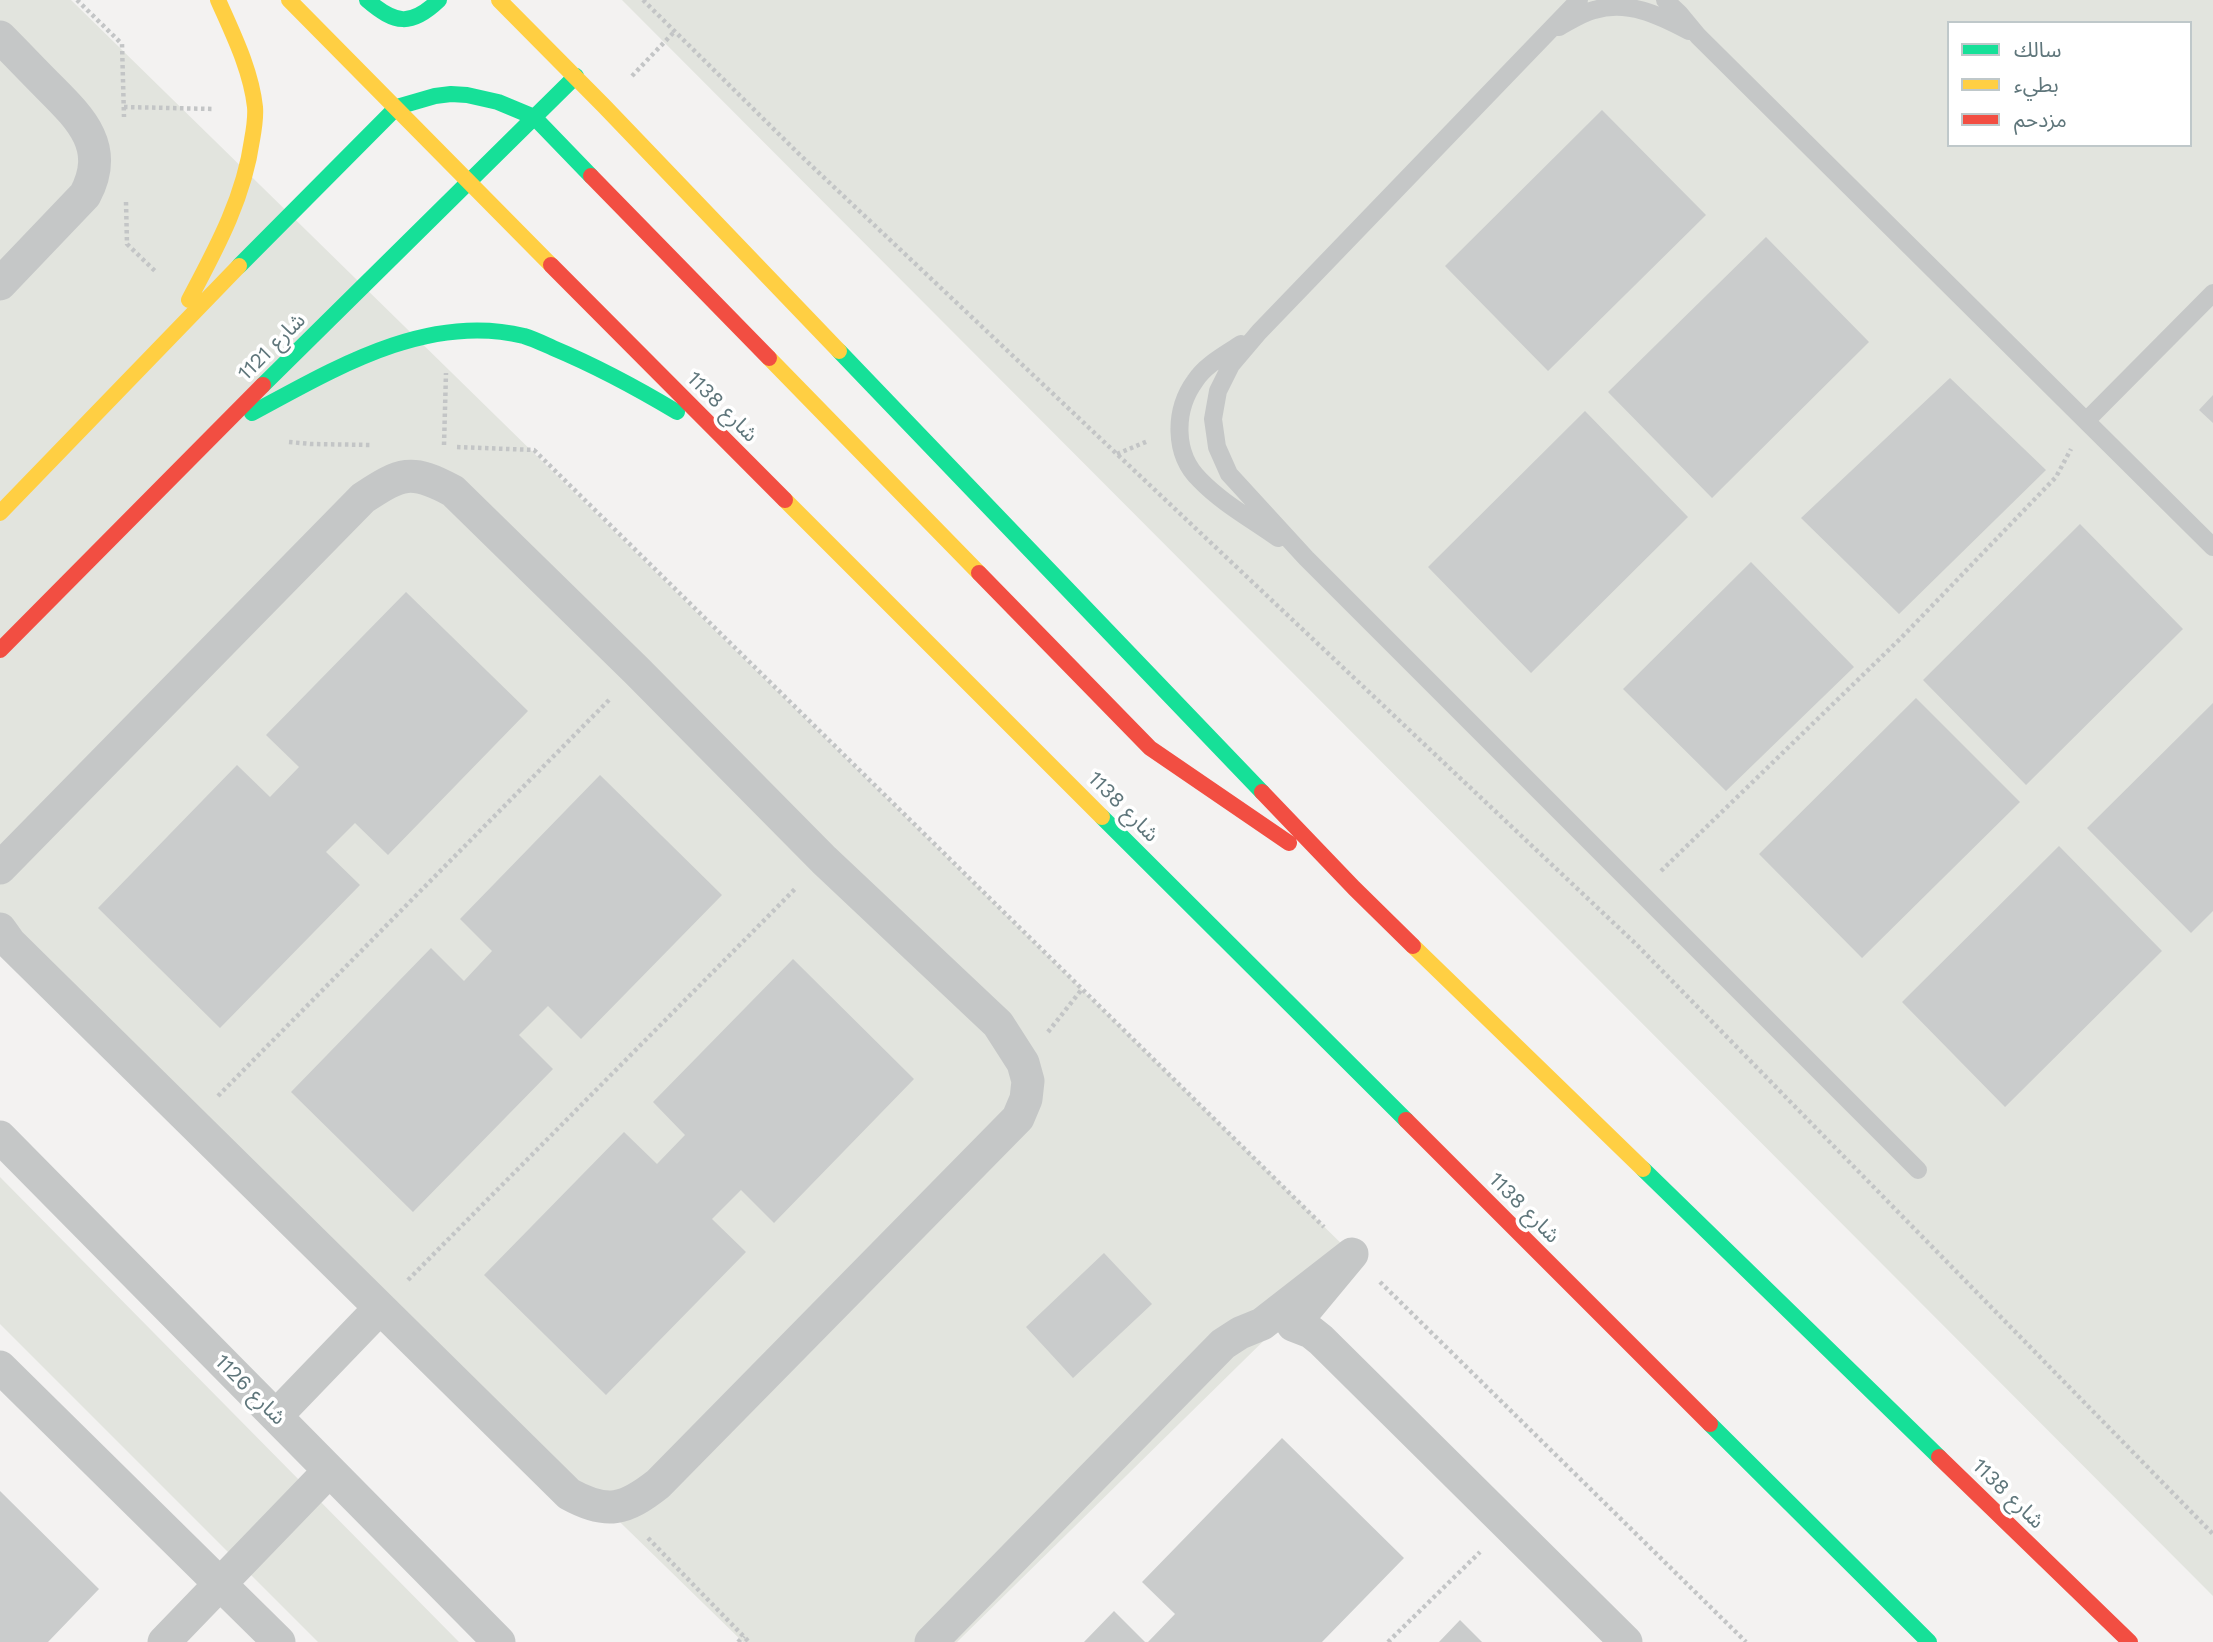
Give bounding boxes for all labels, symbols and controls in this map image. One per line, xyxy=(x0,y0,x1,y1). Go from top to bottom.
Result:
legend xyxy=(1947,21,2192,147)
text: سالك xyxy=(2014,37,2061,62)
text: بطيء xyxy=(2014,72,2059,97)
text: مزدحم xyxy=(2014,107,2067,132)
street label: شارع 1121 xyxy=(233,308,311,386)
street label: شارع 1138 xyxy=(681,366,763,448)
street label: شارع 1138 xyxy=(1082,766,1164,848)
street label: شارع 1138 xyxy=(1483,1167,1565,1249)
street label: شارع 1126 xyxy=(209,1349,291,1431)
street label: شارع 1138 xyxy=(1967,1454,2049,1534)

